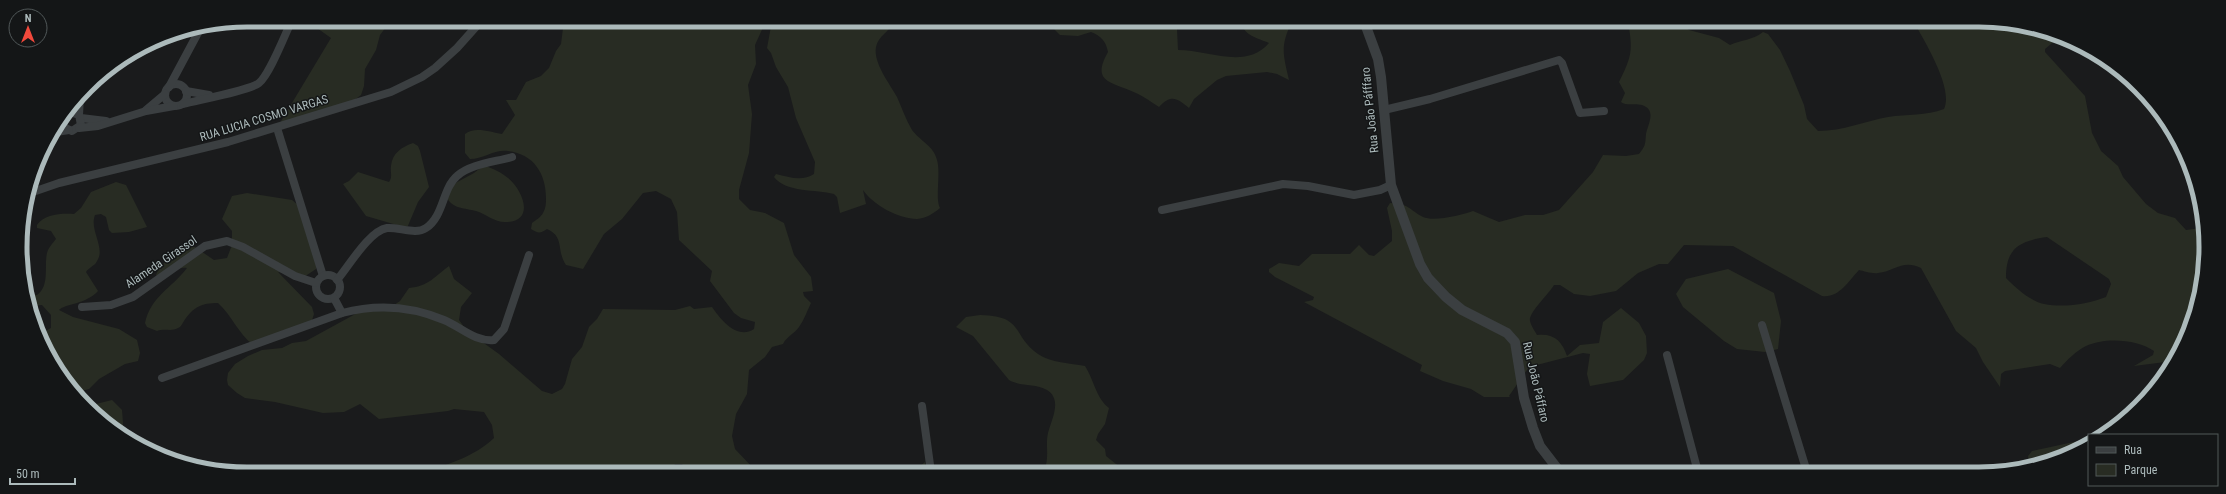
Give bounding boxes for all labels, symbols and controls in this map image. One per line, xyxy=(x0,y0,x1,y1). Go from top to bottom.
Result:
north arrow xyxy=(8,8,48,48)
text: N xyxy=(25,12,32,25)
street label: Rua João Páfffaro xyxy=(1359,66,1381,154)
street label: RUA LUCIA COSMO VARGAS xyxy=(198,92,330,144)
street label: Alameda Girassol xyxy=(123,233,199,291)
street label: Rua João Páffaro xyxy=(1520,340,1552,424)
legend xyxy=(2088,434,2218,486)
text: Rua xyxy=(2124,443,2142,457)
scale bar xyxy=(10,460,75,486)
text: Parque xyxy=(2124,463,2158,477)
text: 50 m xyxy=(16,467,40,481)

